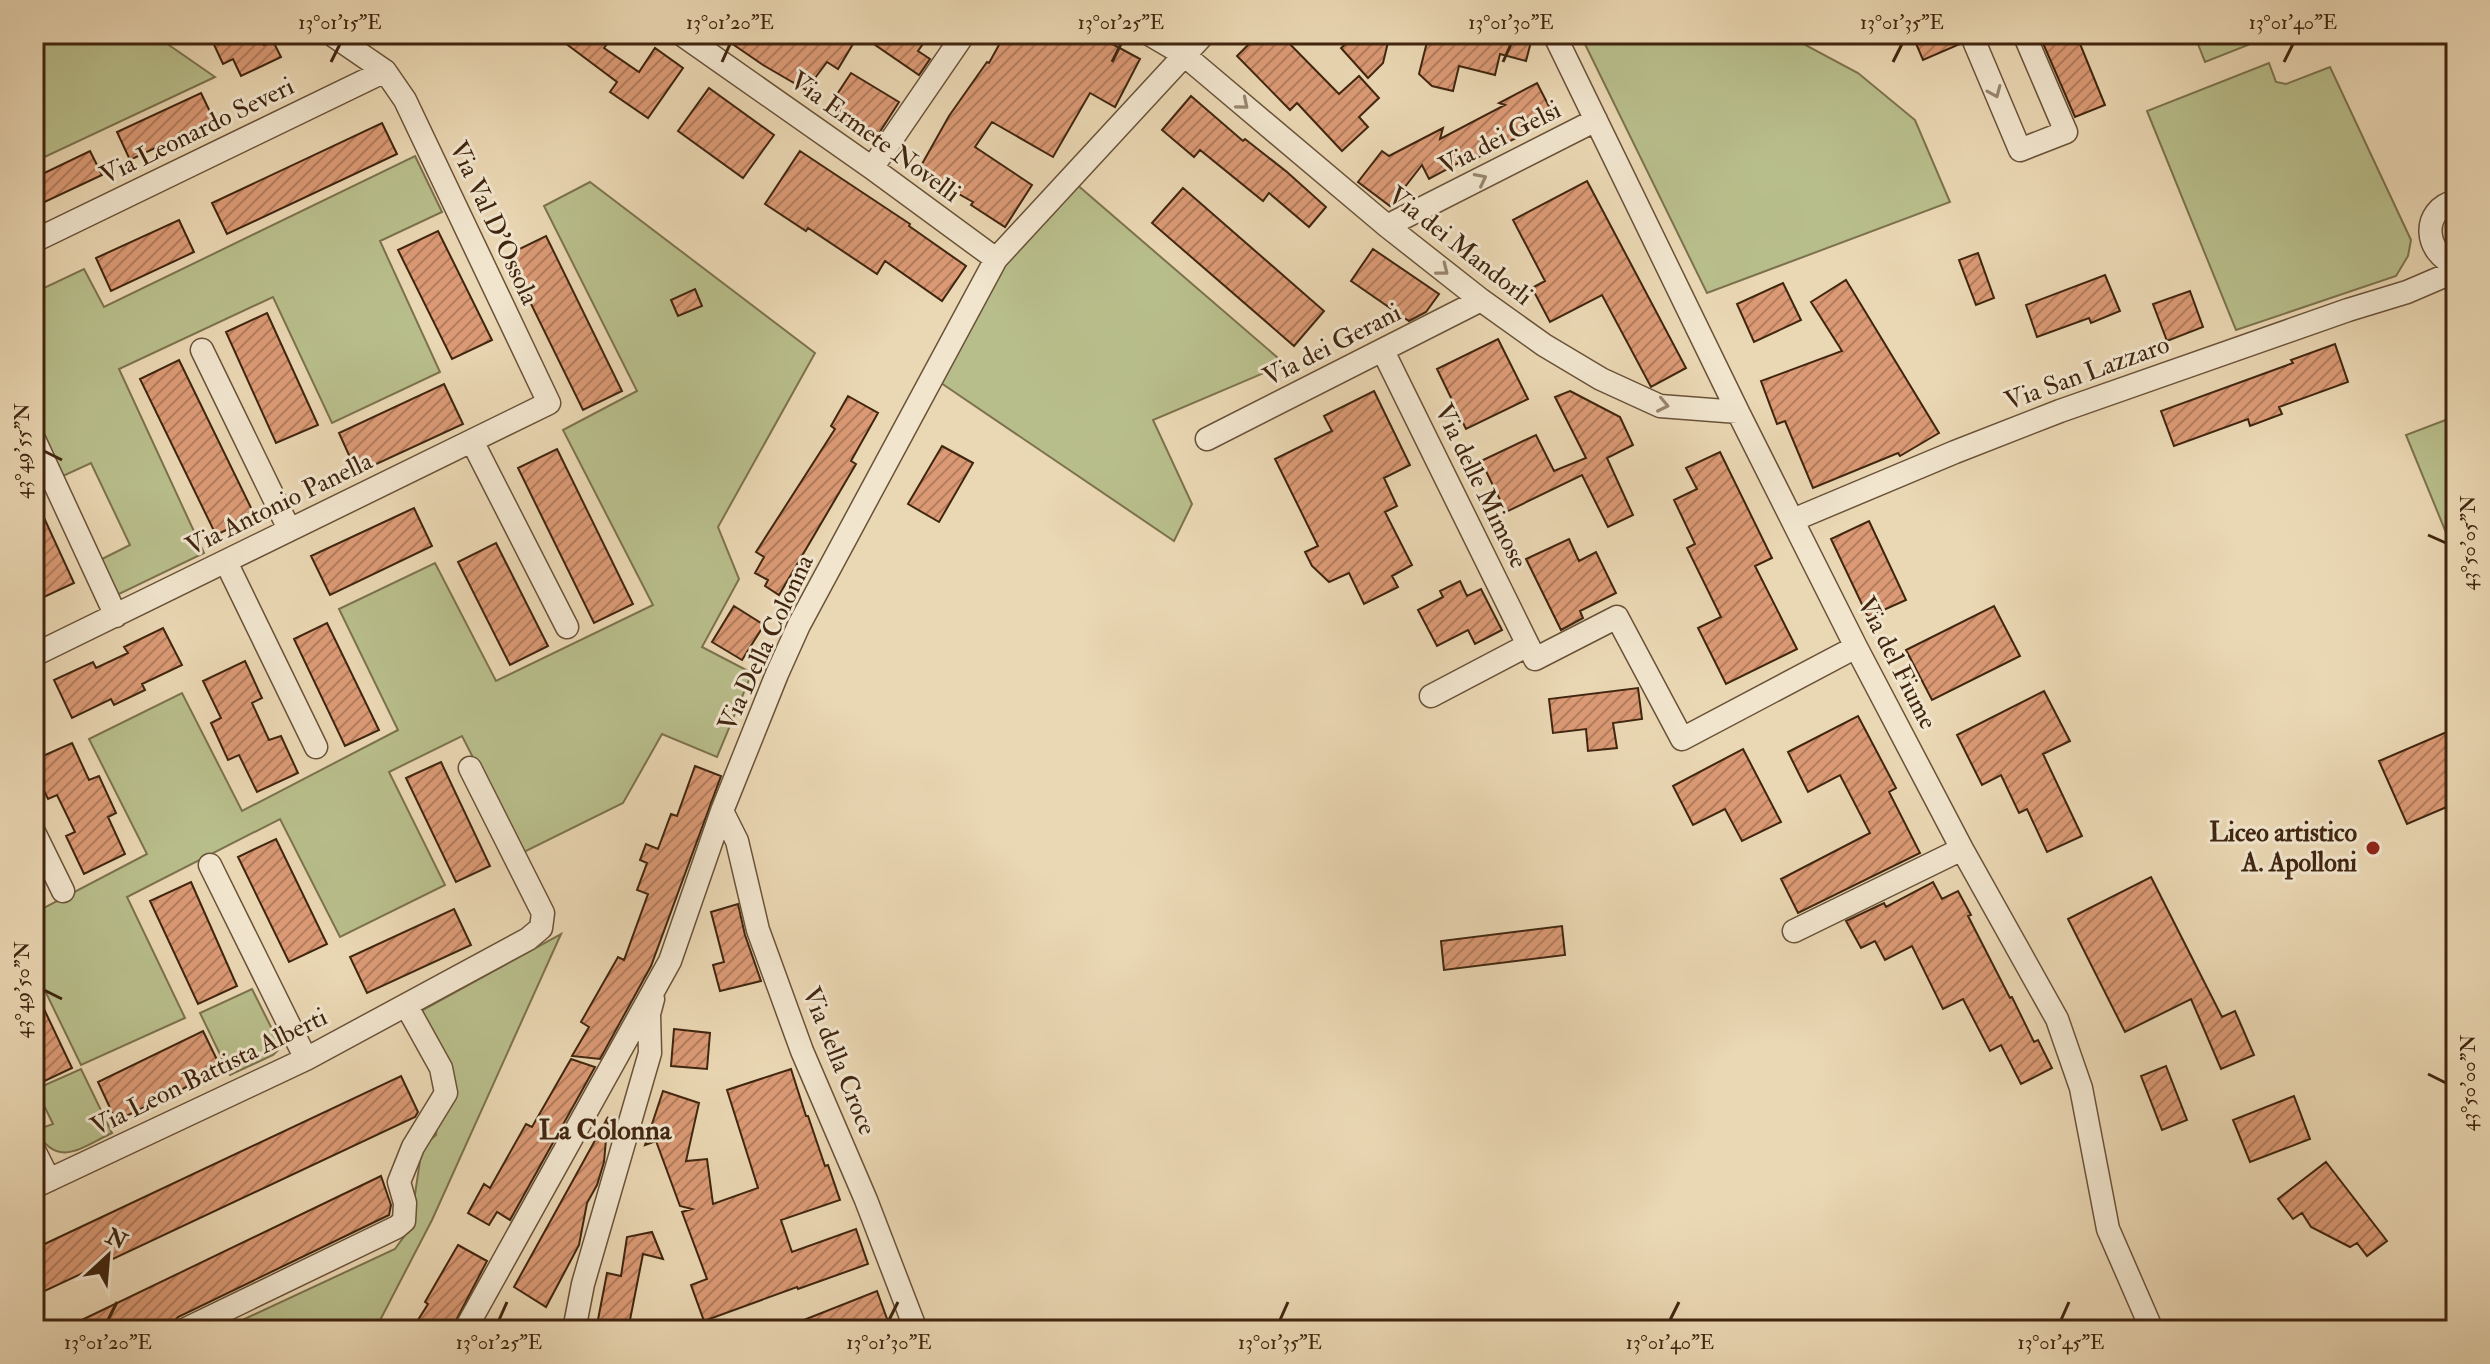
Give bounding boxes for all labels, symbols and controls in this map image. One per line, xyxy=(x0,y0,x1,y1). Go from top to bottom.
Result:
text: 13°01'15"E xyxy=(298,10,382,35)
text: 13°01'20"E xyxy=(686,10,774,35)
text: 13°01'25"E xyxy=(1078,10,1164,35)
text: 13°01'30"E xyxy=(1468,10,1554,35)
text: 13°01'35"E xyxy=(1860,10,1944,35)
text: 13°01'40"E xyxy=(2249,10,2337,35)
street label: Via Ermete Novelli xyxy=(784,65,966,210)
street label: Via Leonardo Severi xyxy=(95,70,299,192)
one-way arrow xyxy=(1986,84,2002,98)
one-way arrow xyxy=(1233,94,1248,109)
street label: Via dei Gelsi xyxy=(1434,94,1566,182)
street label: Via Val D'Ossola xyxy=(442,136,546,310)
one-way arrow xyxy=(1473,173,1488,188)
street label: Via dei Mandorli xyxy=(1381,180,1539,313)
one-way arrow xyxy=(1434,261,1449,275)
street label: Via dei Gerani xyxy=(1258,296,1407,394)
street label: Via San Lazzaro xyxy=(2000,328,2174,418)
one-way arrow xyxy=(1656,396,1670,413)
street label: Via delle Mimose xyxy=(1427,399,1535,574)
text: 43°49'55"N xyxy=(10,403,35,499)
street label: Via Antonio Panella xyxy=(180,445,378,563)
text: 43°50'05"N xyxy=(2456,495,2481,591)
street label: Via Della Colonna xyxy=(711,549,821,736)
street label: Via del Fiume xyxy=(1850,591,1944,735)
place label: Liceo artistico A. Apolloni xyxy=(2209,817,2357,880)
marker: Liceo artistico A. Apolloni xyxy=(2364,839,2382,857)
text: 43°49'50"N xyxy=(10,941,35,1039)
street label: Via della Croce xyxy=(795,982,883,1140)
street label: Via Leon Battista Alberti xyxy=(86,1001,333,1143)
text: 43°50'00"N xyxy=(2456,1035,2481,1131)
district label: La Colonna xyxy=(539,1113,673,1148)
north arrow xyxy=(68,1216,148,1296)
text: N xyxy=(100,1222,132,1256)
text: 13°01'20"E xyxy=(64,1330,152,1355)
text: 13°01'25"E xyxy=(456,1330,542,1355)
text: 13°01'30"E xyxy=(846,1330,932,1355)
text: 13°01'35"E xyxy=(1238,1330,1322,1355)
text: 13°01'40"E xyxy=(1626,1330,1714,1355)
text: 13°01'45"E xyxy=(2018,1330,2104,1355)

